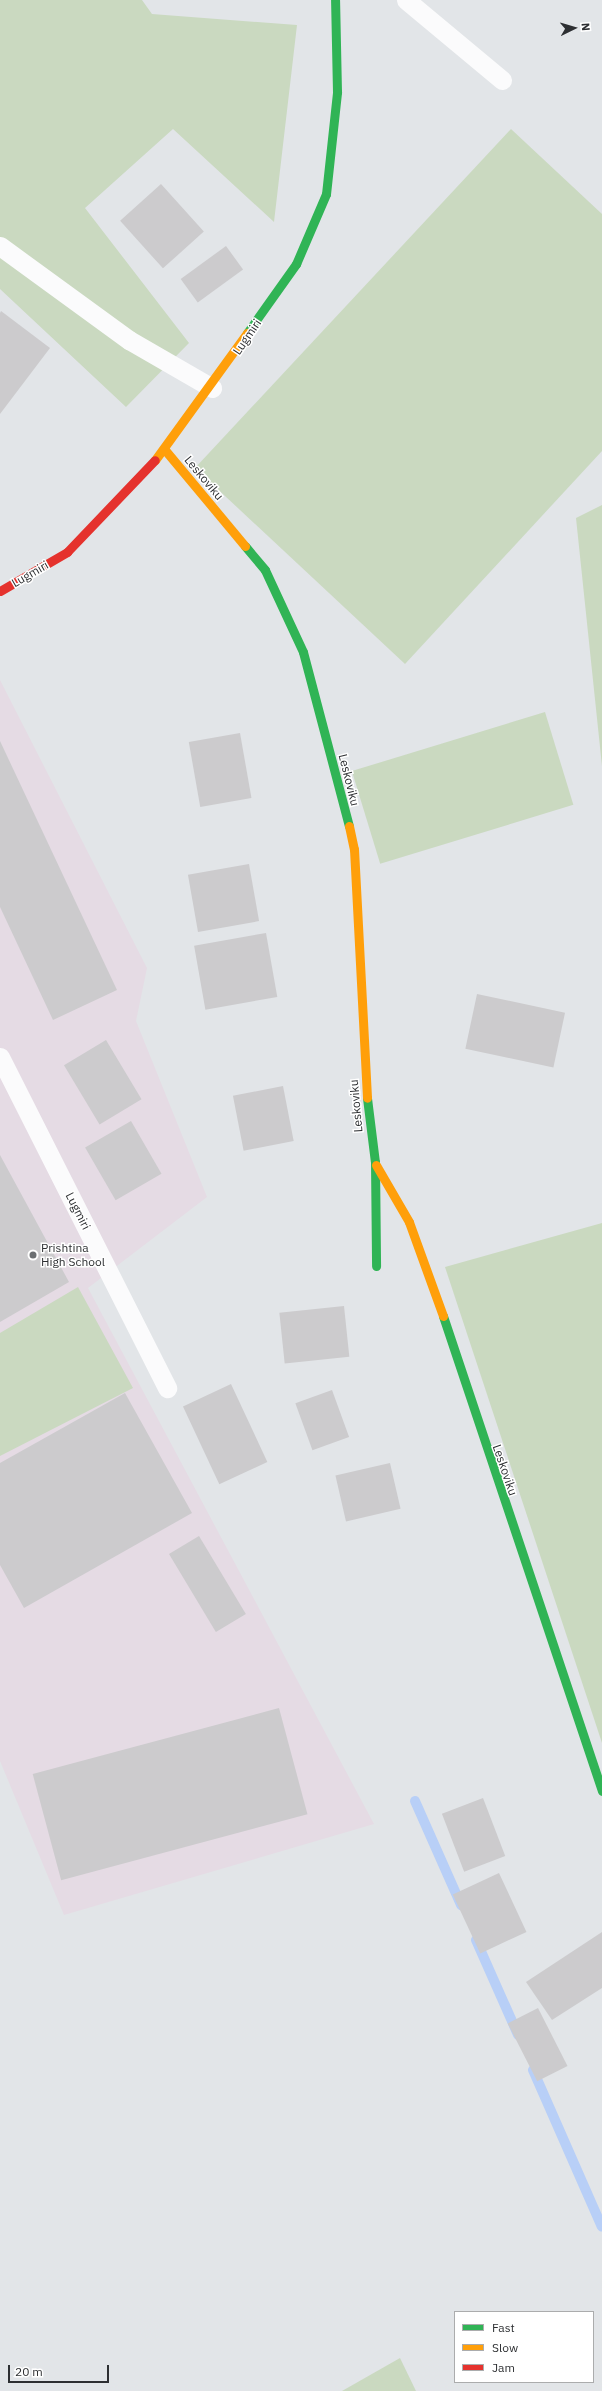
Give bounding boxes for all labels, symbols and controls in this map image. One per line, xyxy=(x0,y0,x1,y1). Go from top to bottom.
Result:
north arrow xyxy=(554,8,594,48)
text: N xyxy=(579,22,593,32)
street label: Lugmiri xyxy=(230,316,264,358)
street label: Leskoviku xyxy=(181,453,227,503)
street label: Lugmiri xyxy=(9,558,51,590)
street label: Leskoviku xyxy=(336,753,362,807)
street label: Leskoviku xyxy=(347,1079,365,1133)
street label: Lugmiri xyxy=(63,1190,93,1232)
place label: Prishtina High School xyxy=(41,1241,105,1269)
marker: Prishtina High School xyxy=(28,1250,38,1260)
street label: Leskoviku xyxy=(490,1443,520,1497)
legend xyxy=(454,2311,594,2383)
text: Fast xyxy=(492,2320,515,2335)
text: Slow xyxy=(492,2340,518,2355)
scale bar xyxy=(10,2357,111,2383)
text: Jam xyxy=(492,2360,515,2375)
text: 20 m xyxy=(15,2364,43,2379)

